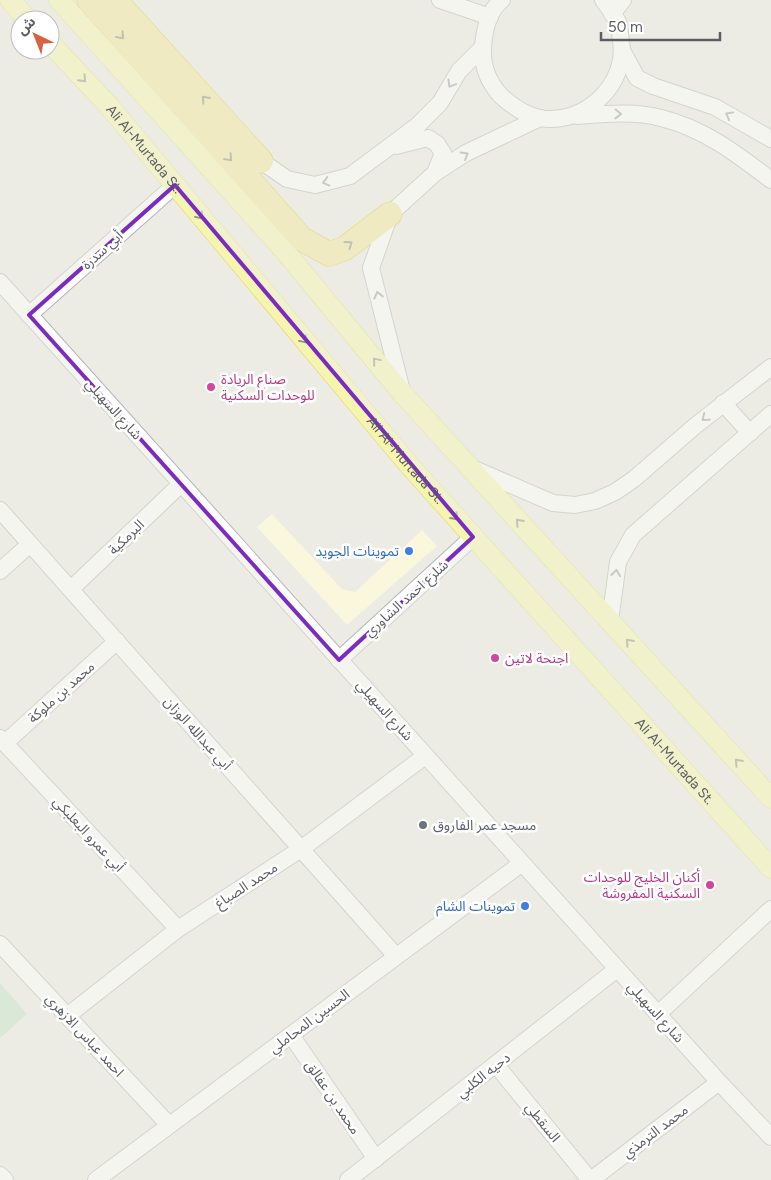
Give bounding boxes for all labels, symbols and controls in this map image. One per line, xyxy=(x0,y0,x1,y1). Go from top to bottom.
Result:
north arrow xyxy=(10,10,60,60)
scale bar xyxy=(601,10,720,42)
text: ش xyxy=(14,13,39,39)
text: 50 m xyxy=(608,18,643,36)
one-way arrow xyxy=(115,31,124,40)
one-way arrow xyxy=(77,73,86,82)
one-way arrow xyxy=(448,79,458,88)
one-way arrow xyxy=(202,96,211,105)
street label: Ali Al-Murtada St. xyxy=(102,101,186,197)
one-way arrow xyxy=(615,109,623,119)
one-way arrow xyxy=(725,111,734,121)
one-way arrow xyxy=(459,151,468,161)
one-way arrow xyxy=(224,152,233,161)
one-way arrow xyxy=(323,177,331,187)
one-way arrow xyxy=(195,210,204,219)
street label: أبي سدرة xyxy=(78,227,128,275)
one-way arrow xyxy=(343,241,353,250)
one-way arrow xyxy=(373,290,384,299)
one-way arrow xyxy=(299,335,308,344)
one-way arrow xyxy=(373,358,382,367)
place label: صناع الريادة للوحدات السكنية xyxy=(221,371,315,404)
street label: شارع السهيلي xyxy=(80,375,146,445)
marker: صناع الريادة للوحدات السكنية xyxy=(205,381,217,393)
one-way arrow xyxy=(701,412,710,421)
street label: Ali Al-Murtada St. xyxy=(363,413,448,507)
one-way arrow xyxy=(449,512,458,521)
street label: البرمكية xyxy=(105,516,148,558)
one-way arrow xyxy=(516,518,525,527)
place label: تموينات الجويد xyxy=(316,543,399,560)
marker: تموينات الجويد xyxy=(403,545,415,557)
street label: شلرع احمد الشاوري xyxy=(361,556,453,642)
one-way arrow xyxy=(610,569,621,577)
one-way arrow xyxy=(626,638,635,647)
place label: اجنحة لاتين xyxy=(505,650,568,667)
marker: اجنحة لاتين xyxy=(489,652,501,664)
street label: محمد بن ملوكة xyxy=(25,658,98,727)
street label: شارع السهيلي xyxy=(351,676,417,746)
street label: أبي عبدالله الوزان xyxy=(159,693,236,775)
street label: Ali Al-Murtada St. xyxy=(631,715,718,808)
one-way arrow xyxy=(735,759,744,768)
street label: أبي عمرو البعلبكي xyxy=(48,793,129,877)
place label: مسجد عمر الفاروق xyxy=(433,817,536,834)
marker: مسجد عمر الفاروق xyxy=(417,819,429,831)
street label: محمد الصباغ xyxy=(212,859,282,914)
place label: أكنان الخليج للوحدات السكنية المفروشة xyxy=(584,868,700,902)
marker: أكنان الخليج للوحدات السكنية المفروشة xyxy=(704,879,716,891)
place label: تموينات الشام xyxy=(436,898,515,917)
marker: تموينات الشام xyxy=(519,900,531,912)
street label: شارع السهيلي xyxy=(622,978,688,1048)
street label: الحسين المحاملي xyxy=(266,986,354,1059)
street label: احمد عباس الازهري xyxy=(40,990,127,1082)
street label: دحيه الكلبي xyxy=(453,1049,515,1104)
street label: محمد بن عفالق xyxy=(301,1057,364,1138)
street label: السقطي xyxy=(520,1099,564,1147)
street label: محمد الترمذي xyxy=(619,1101,693,1163)

